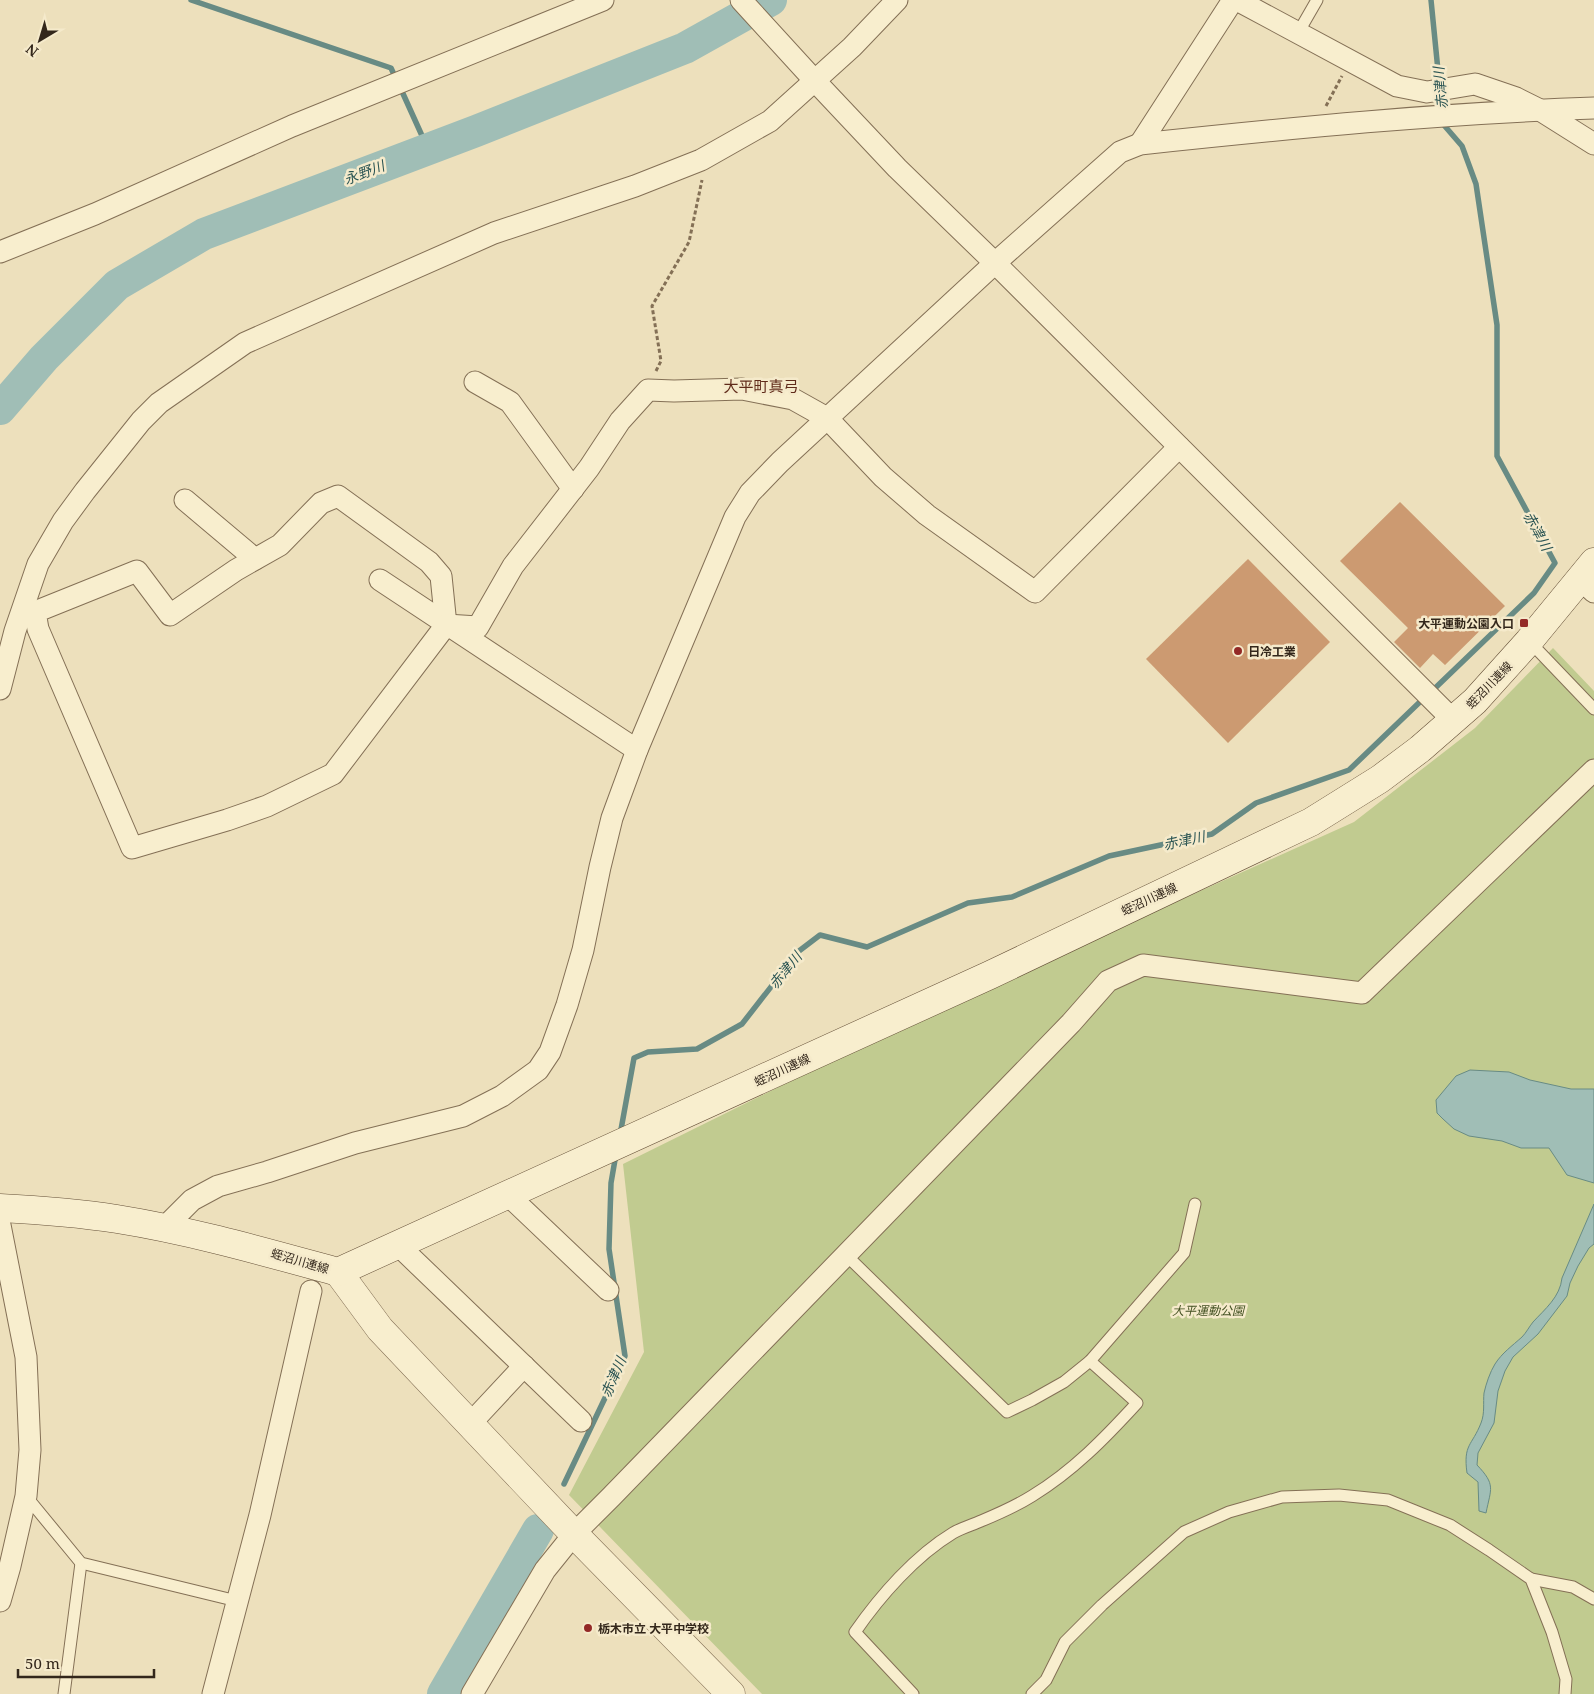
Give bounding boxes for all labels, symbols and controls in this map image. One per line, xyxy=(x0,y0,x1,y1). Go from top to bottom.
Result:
north arrow xyxy=(15,15,65,65)
text: N xyxy=(21,40,42,62)
water label: 赤津川 xyxy=(1429,64,1451,110)
water label: 永野川 xyxy=(341,155,389,188)
district label: 大平町真弓 xyxy=(723,376,799,396)
water label: 赤津川 xyxy=(1520,508,1557,556)
place label: 大平運動公園入口 xyxy=(1418,615,1514,632)
marker: 大平運動公園入口 xyxy=(1518,617,1530,629)
place label: 日冷工業 xyxy=(1248,643,1296,660)
marker: 日冷工業 xyxy=(1232,645,1244,657)
street label: 蛭沼川連線 xyxy=(1462,658,1516,712)
water label: 赤津川 xyxy=(1161,826,1208,854)
street label: 蛭沼川連線 xyxy=(1118,879,1180,919)
water label: 赤津川 xyxy=(764,946,807,992)
street label: 蛭沼川連線 xyxy=(751,1050,813,1090)
street label: 蛭沼川連線 xyxy=(269,1245,331,1277)
park label: 大平運動公園 xyxy=(1172,1302,1246,1319)
water label: 赤津川 xyxy=(596,1352,631,1400)
place label: 栃木市立 大平中学校 xyxy=(598,1620,709,1637)
marker: 栃木市立 大平中学校 xyxy=(582,1622,594,1634)
scale bar xyxy=(18,1646,154,1678)
text: 50 m xyxy=(25,1653,60,1673)

